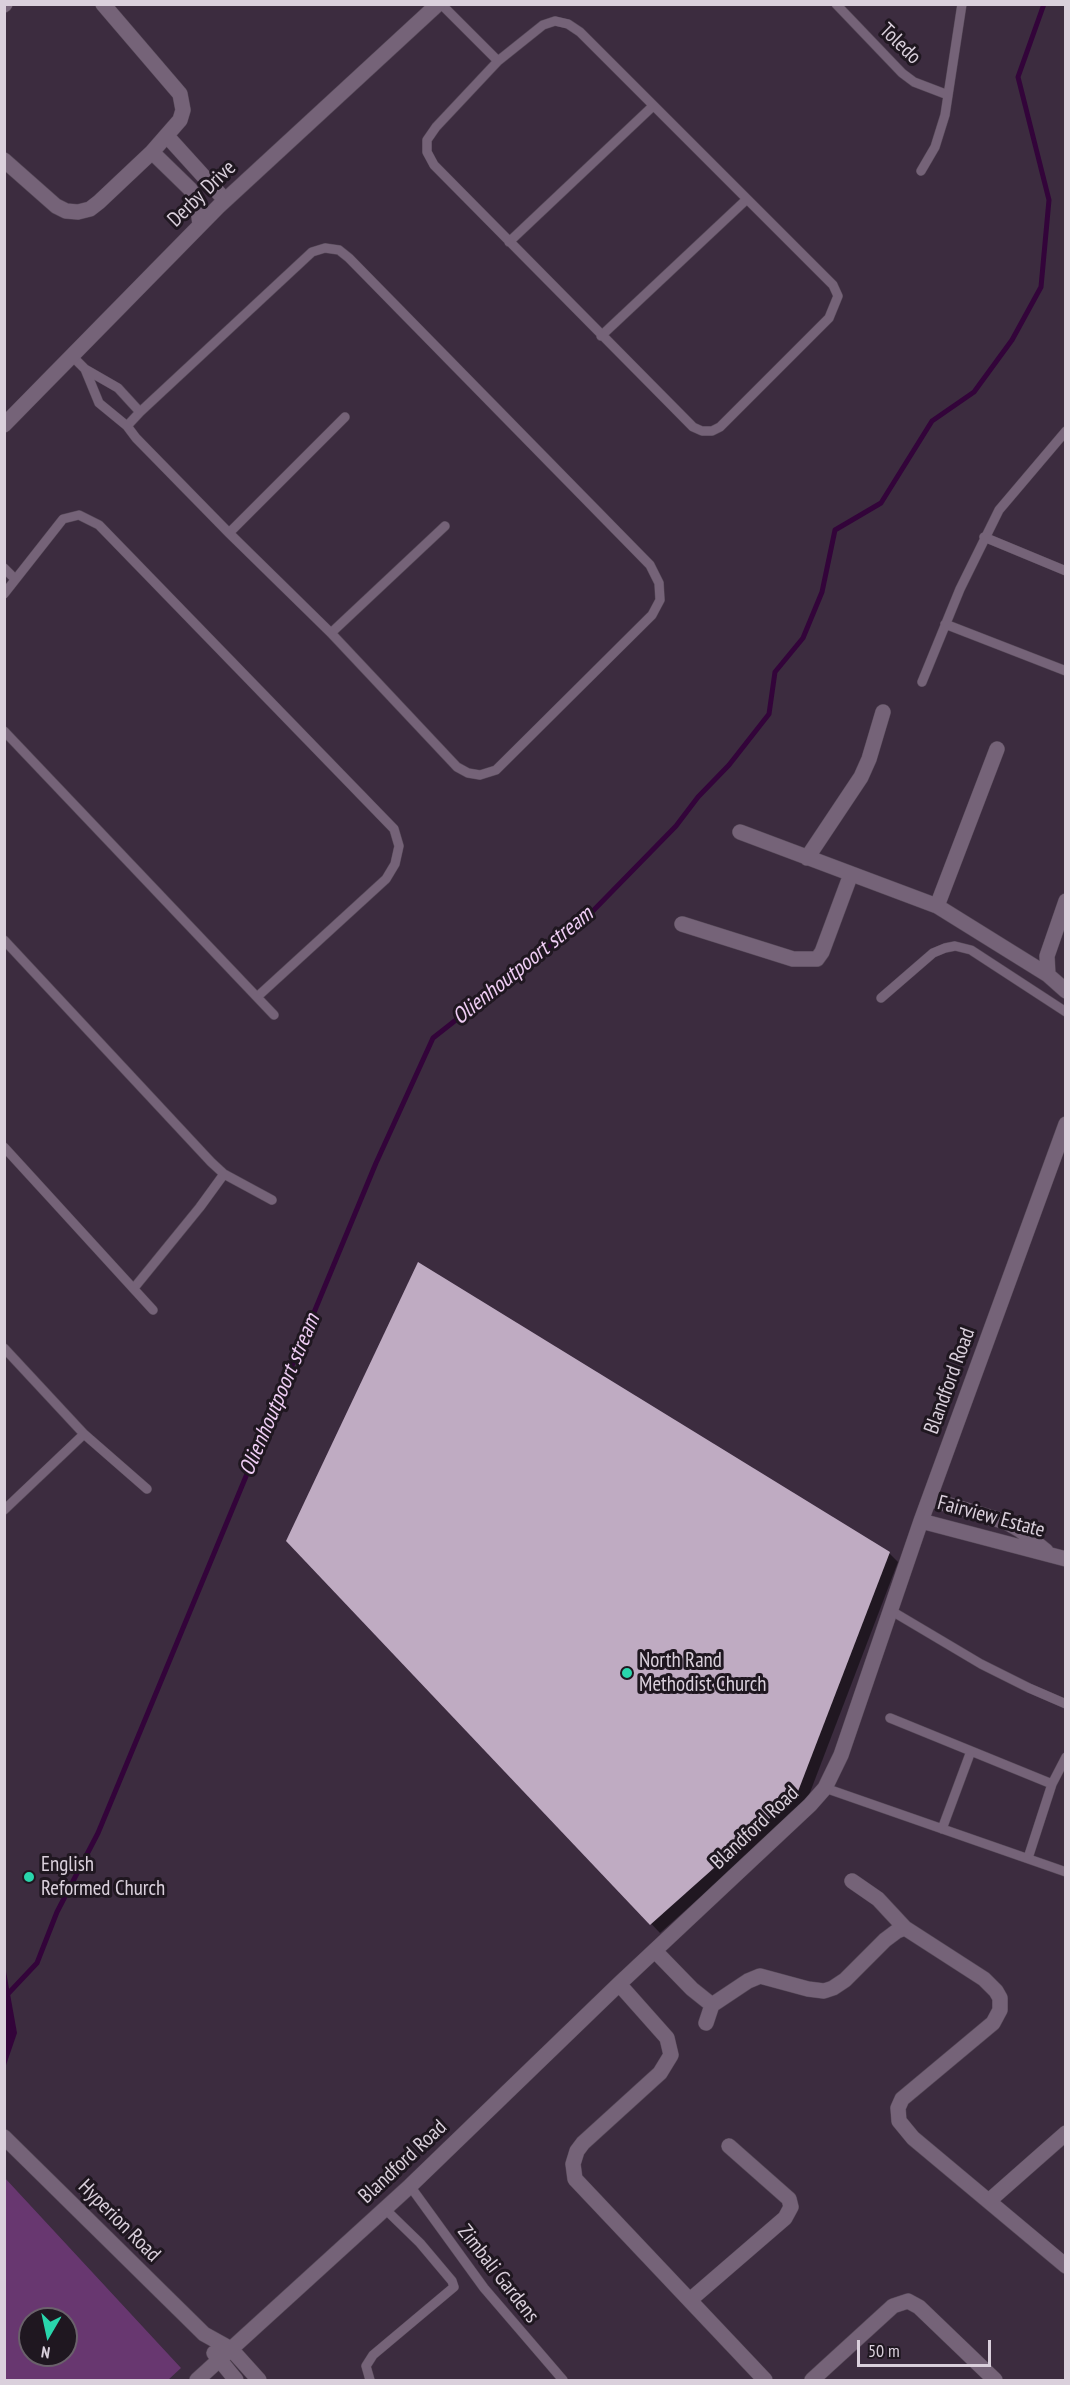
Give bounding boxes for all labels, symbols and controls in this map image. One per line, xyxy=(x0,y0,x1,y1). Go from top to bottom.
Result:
street label: Toledo xyxy=(874,18,926,70)
street label: Derby Drive xyxy=(163,155,241,233)
water label: Olienhoutpoort stream xyxy=(447,901,599,1031)
water label: Olienhoutpoort stream xyxy=(234,1310,326,1480)
street label: Blandford Road xyxy=(919,1325,981,1437)
street label: Fairview Estate xyxy=(935,1491,1047,1543)
place label: North Rand Methodist Church xyxy=(639,1648,767,1698)
marker: North Rand Methodist Church xyxy=(620,1666,634,1680)
street label: Blandford Road xyxy=(706,1781,804,1875)
place label: English Reformed Church xyxy=(41,1852,165,1902)
marker: English Reformed Church xyxy=(22,1870,36,1884)
street label: Blandford Road xyxy=(354,2115,452,2209)
street label: Hyperion Road xyxy=(73,2175,165,2267)
street label: Zimbali Gardens xyxy=(452,2220,544,2328)
north arrow xyxy=(18,2307,78,2367)
scale bar xyxy=(860,2328,994,2366)
text: 50 m xyxy=(868,2339,900,2362)
text: N xyxy=(40,2342,51,2363)

